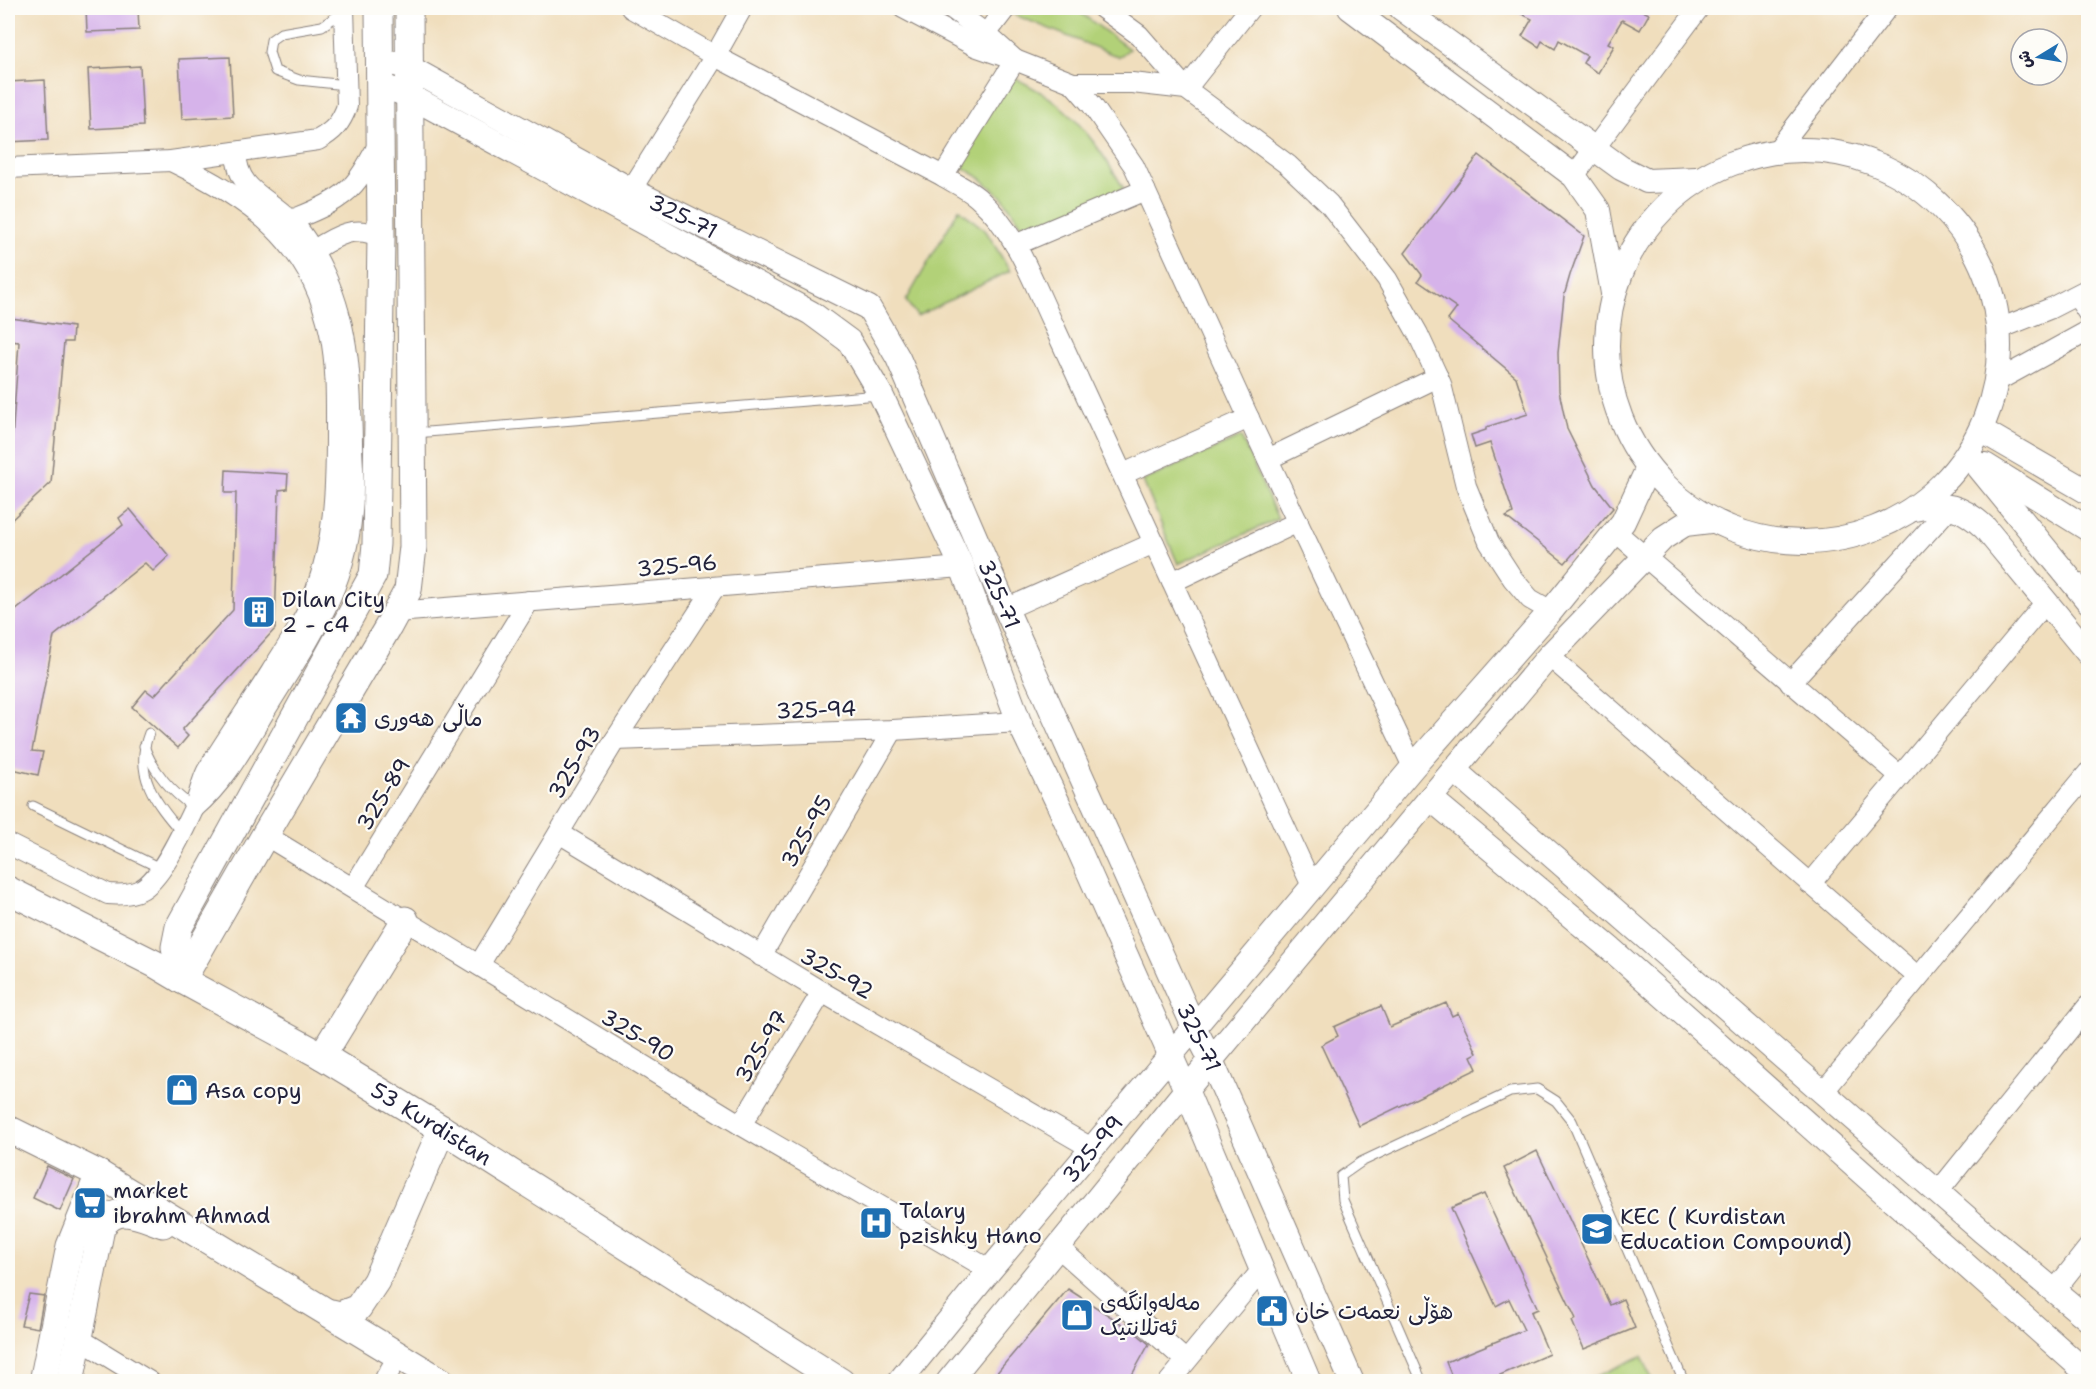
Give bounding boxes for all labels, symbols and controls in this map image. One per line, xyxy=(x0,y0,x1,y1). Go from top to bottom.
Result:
north arrow xyxy=(2009,27,2069,87)
text: ش xyxy=(2013,49,2037,70)
street label: 325-71 xyxy=(644,187,722,246)
street label: 325-96 xyxy=(636,548,718,583)
street label: 325-71 xyxy=(971,555,1027,634)
place label: Dilan City 2 - c4 xyxy=(282,585,385,639)
building icon: Dilan City 2 - c4 xyxy=(241,594,277,630)
street label: 325-94 xyxy=(775,694,857,725)
temple icon: ماڵی هەوری xyxy=(333,700,369,736)
place label: ماڵی هەوری xyxy=(374,703,483,733)
street label: 325-93 xyxy=(541,720,607,804)
street label: 325-89 xyxy=(350,752,417,836)
street label: 325-95 xyxy=(774,790,839,873)
street label: 325-92 xyxy=(795,941,879,1006)
street label: 325-71 xyxy=(1170,999,1228,1076)
street label: 325-90 xyxy=(596,1002,680,1069)
street label: 325-97 xyxy=(728,1005,794,1088)
shop icon: Asa copy xyxy=(164,1072,200,1108)
street label: 53 Kurdistan xyxy=(366,1075,497,1172)
place label: Asa copy xyxy=(205,1076,302,1105)
street label: 325-99 xyxy=(1056,1109,1129,1189)
place label: market ibrahm Ahmad xyxy=(113,1176,270,1230)
supermarket icon: market ibrahm Ahmad xyxy=(72,1185,108,1221)
place label: Talary pzishky Hano xyxy=(899,1196,1042,1250)
place label: KEC ( Kurdistan Education Compound) xyxy=(1620,1202,1852,1256)
hospital icon: Talary pzishky Hano xyxy=(858,1205,894,1241)
school or university icon: KEC ( Kurdistan Education Compound) xyxy=(1579,1211,1615,1247)
place label: مەلەوانگەی ئەتڵانتیک xyxy=(1100,1288,1201,1342)
public building icon: هۆڵی نعمەت خان xyxy=(1254,1293,1290,1329)
place label: هۆڵی نعمەت خان xyxy=(1295,1296,1453,1326)
shop icon: مەلەوانگەی ئەتڵانتیک xyxy=(1059,1297,1095,1333)

